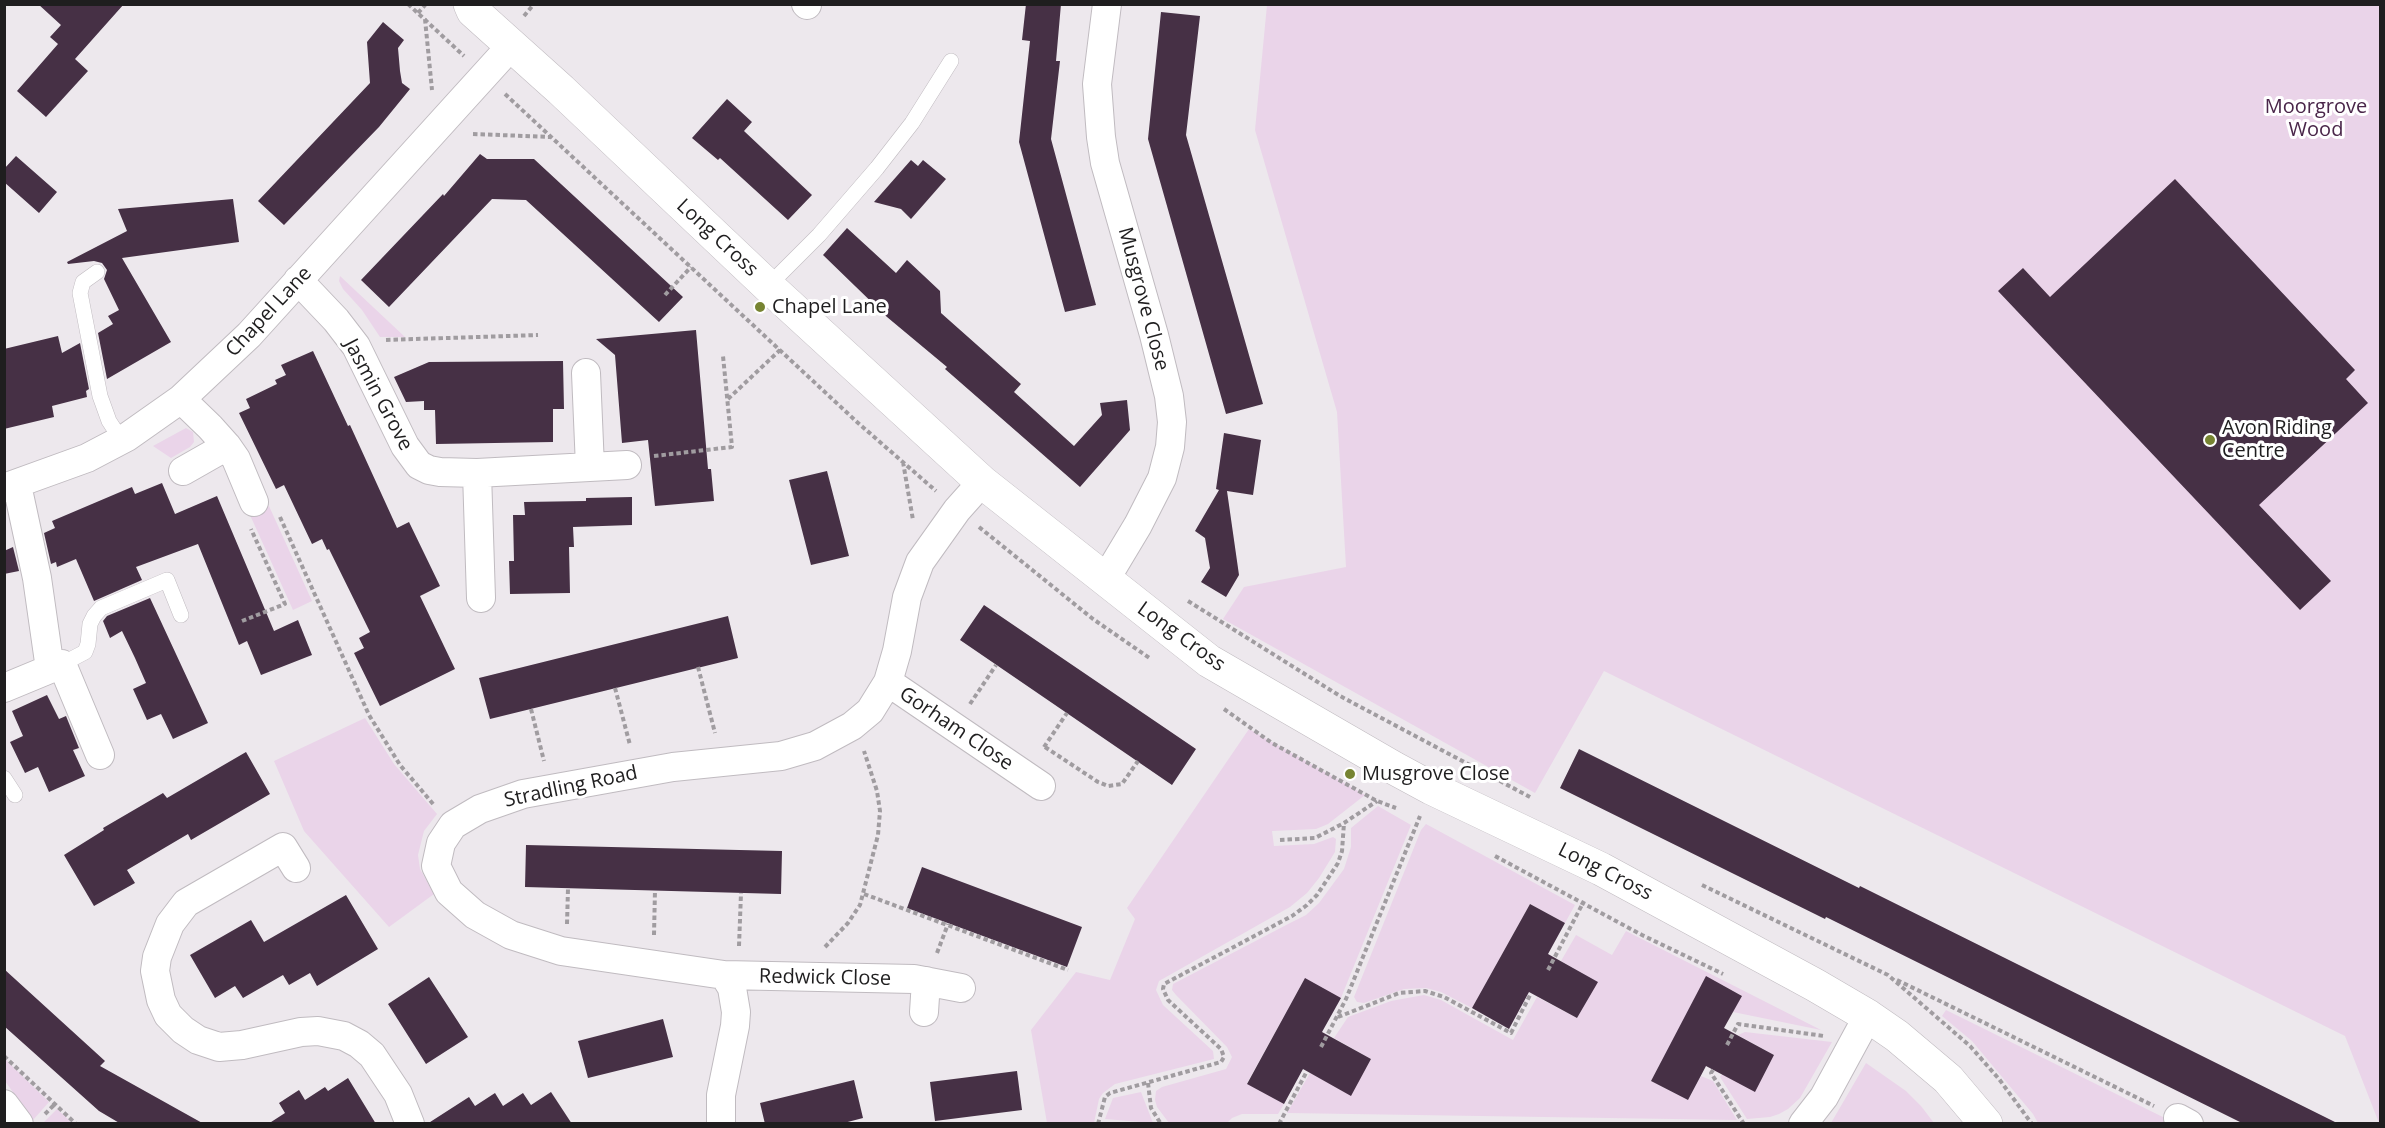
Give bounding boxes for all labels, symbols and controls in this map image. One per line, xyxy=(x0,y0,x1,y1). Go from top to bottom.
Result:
park label: Moorgrove Wood xyxy=(2265,95,2367,142)
street label: Long Cross xyxy=(671,194,763,282)
street label: Musgrove Close xyxy=(1112,225,1174,373)
street label: Chapel Lane xyxy=(221,262,317,362)
place label: Chapel Lane xyxy=(772,295,887,319)
marker: Chapel Lane xyxy=(753,300,767,314)
street label: Jasmin Grove xyxy=(339,335,417,455)
place label: Avon Riding Centre xyxy=(2222,416,2332,463)
marker: Avon Riding Centre xyxy=(2203,433,2217,447)
street label: Long Cross xyxy=(1132,597,1230,677)
street label: Gorham Close xyxy=(894,682,1018,776)
street label: Stradling Road xyxy=(502,761,640,813)
place label: Musgrove Close xyxy=(1362,762,1510,786)
marker: Musgrove Close xyxy=(1343,767,1357,781)
street label: Long Cross xyxy=(1554,838,1656,906)
street label: Redwick Close xyxy=(759,965,891,991)

